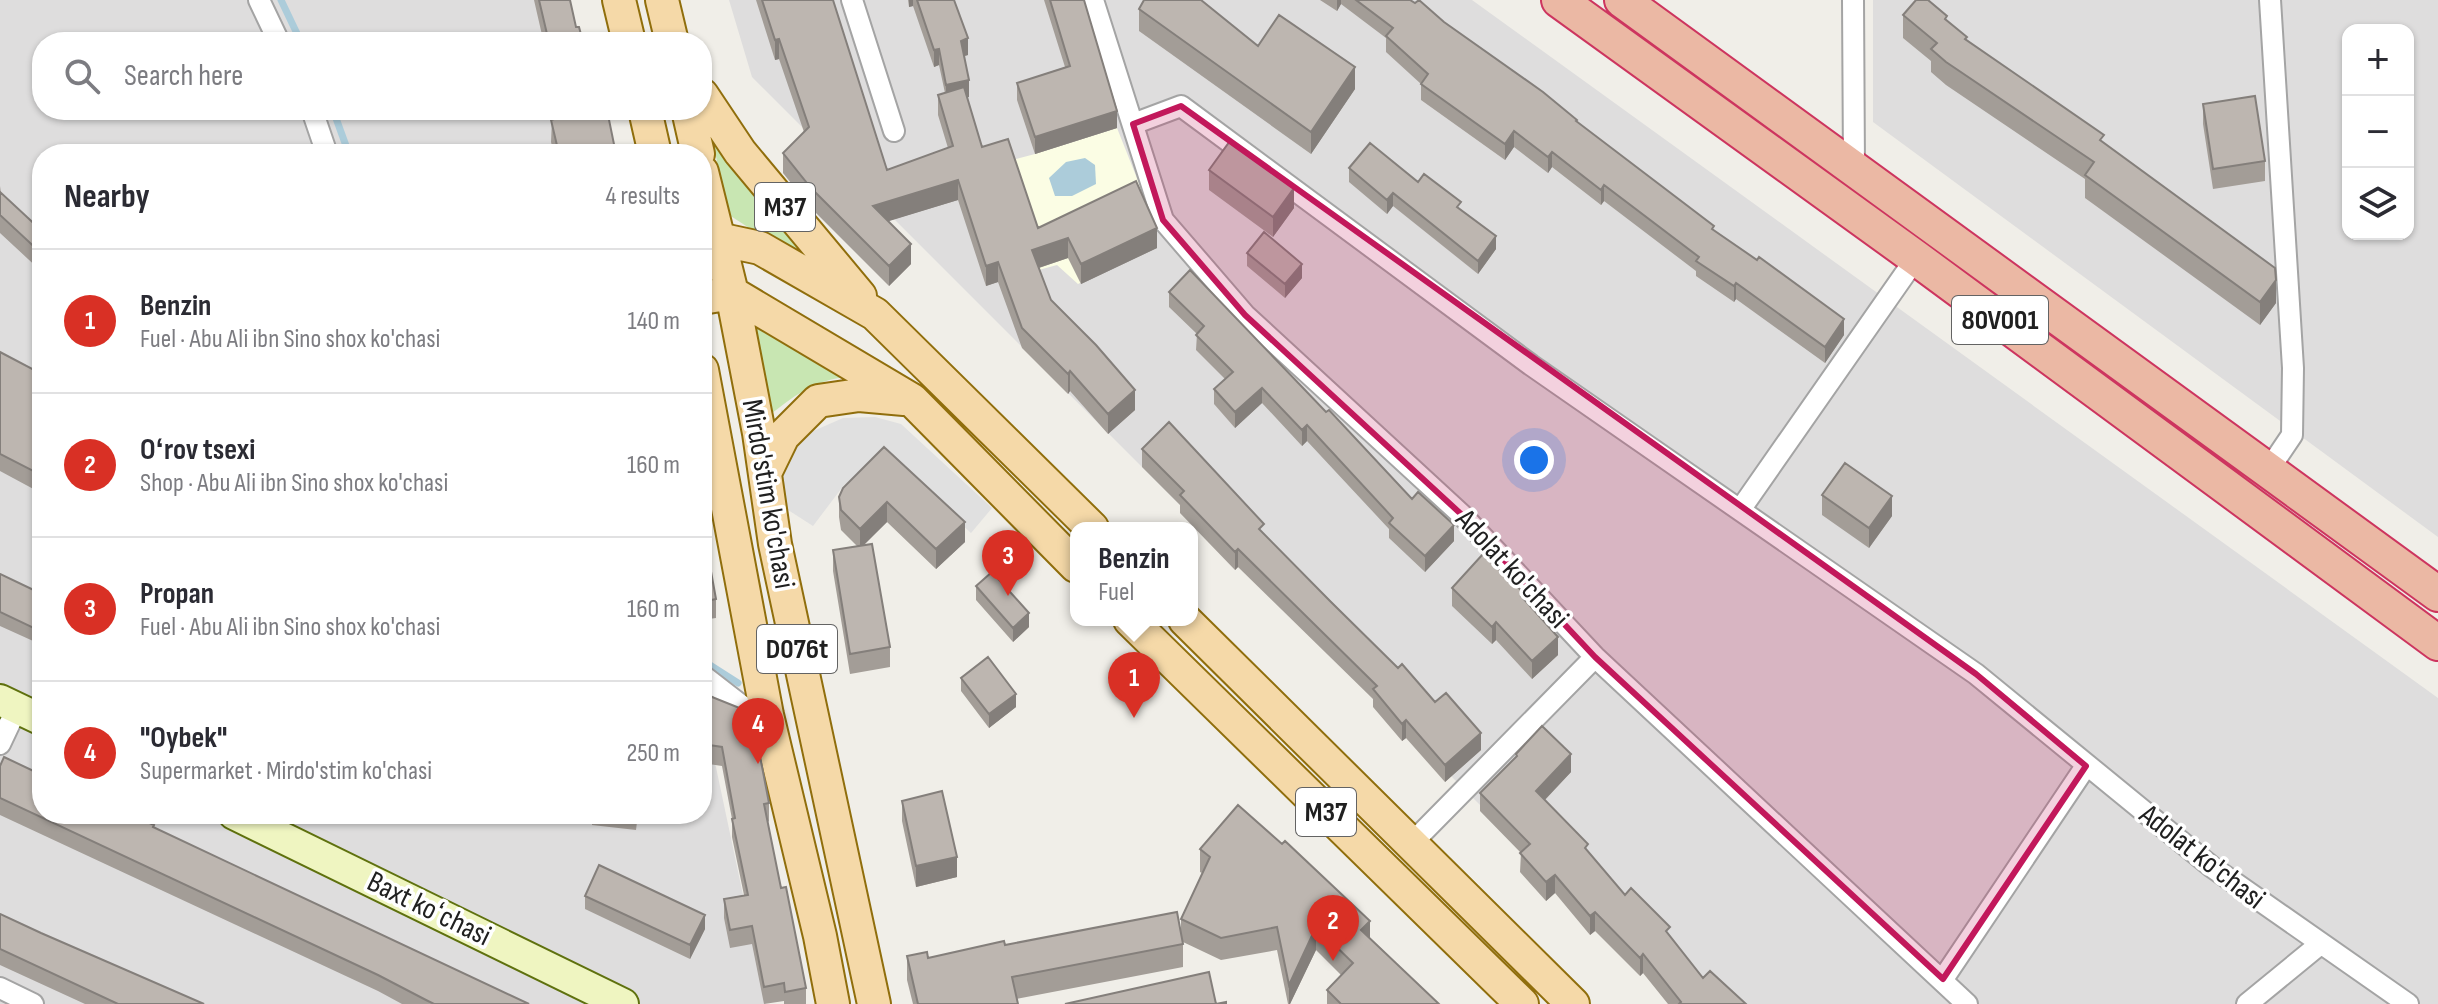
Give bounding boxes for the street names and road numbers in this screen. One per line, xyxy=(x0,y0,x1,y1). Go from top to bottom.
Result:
road number: M37 xyxy=(755,183,815,231)
road number: 80V001 xyxy=(1952,296,2048,344)
street label: Mirdo'stim ko'chasi xyxy=(734,397,802,591)
street label: Adolat ko'chasi xyxy=(1447,501,1576,636)
road number: D076t xyxy=(757,625,837,673)
road number: M37 xyxy=(1296,788,1356,836)
street label: Adolat ko'chasi xyxy=(2131,796,2272,917)
street label: Baxt koʻchasi xyxy=(361,864,497,954)

